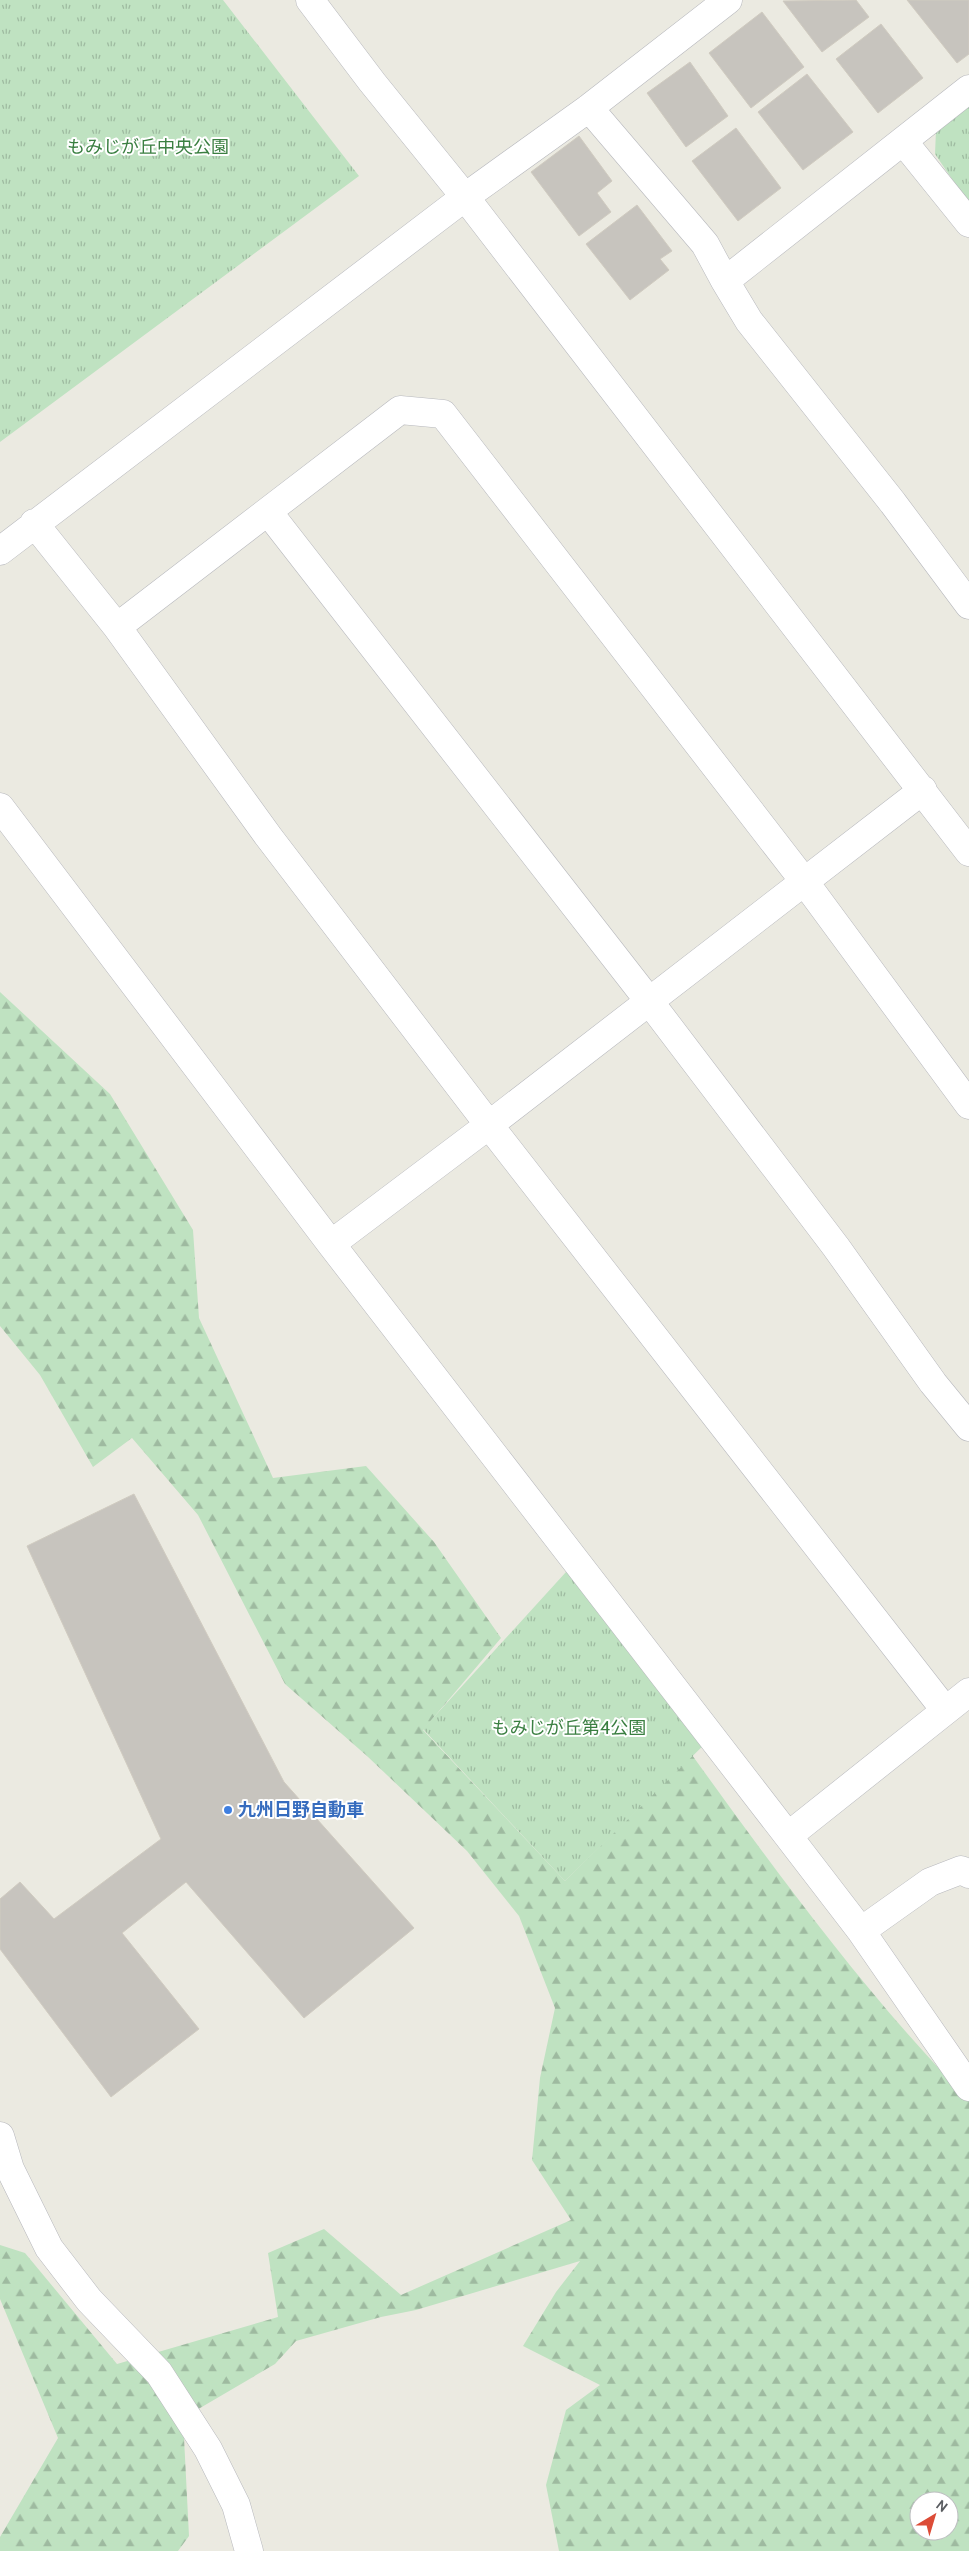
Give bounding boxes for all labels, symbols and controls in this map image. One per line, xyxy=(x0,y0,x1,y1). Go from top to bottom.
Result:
park label: もみじが丘中央公園 xyxy=(67,136,229,158)
park label: もみじが丘第4公園 xyxy=(492,1717,646,1739)
place label: 九州日野自動車 xyxy=(238,1799,364,1821)
marker: 九州日野自動車 xyxy=(222,1804,234,1816)
north arrow xyxy=(909,2491,959,2541)
text: N xyxy=(933,2496,951,2516)

